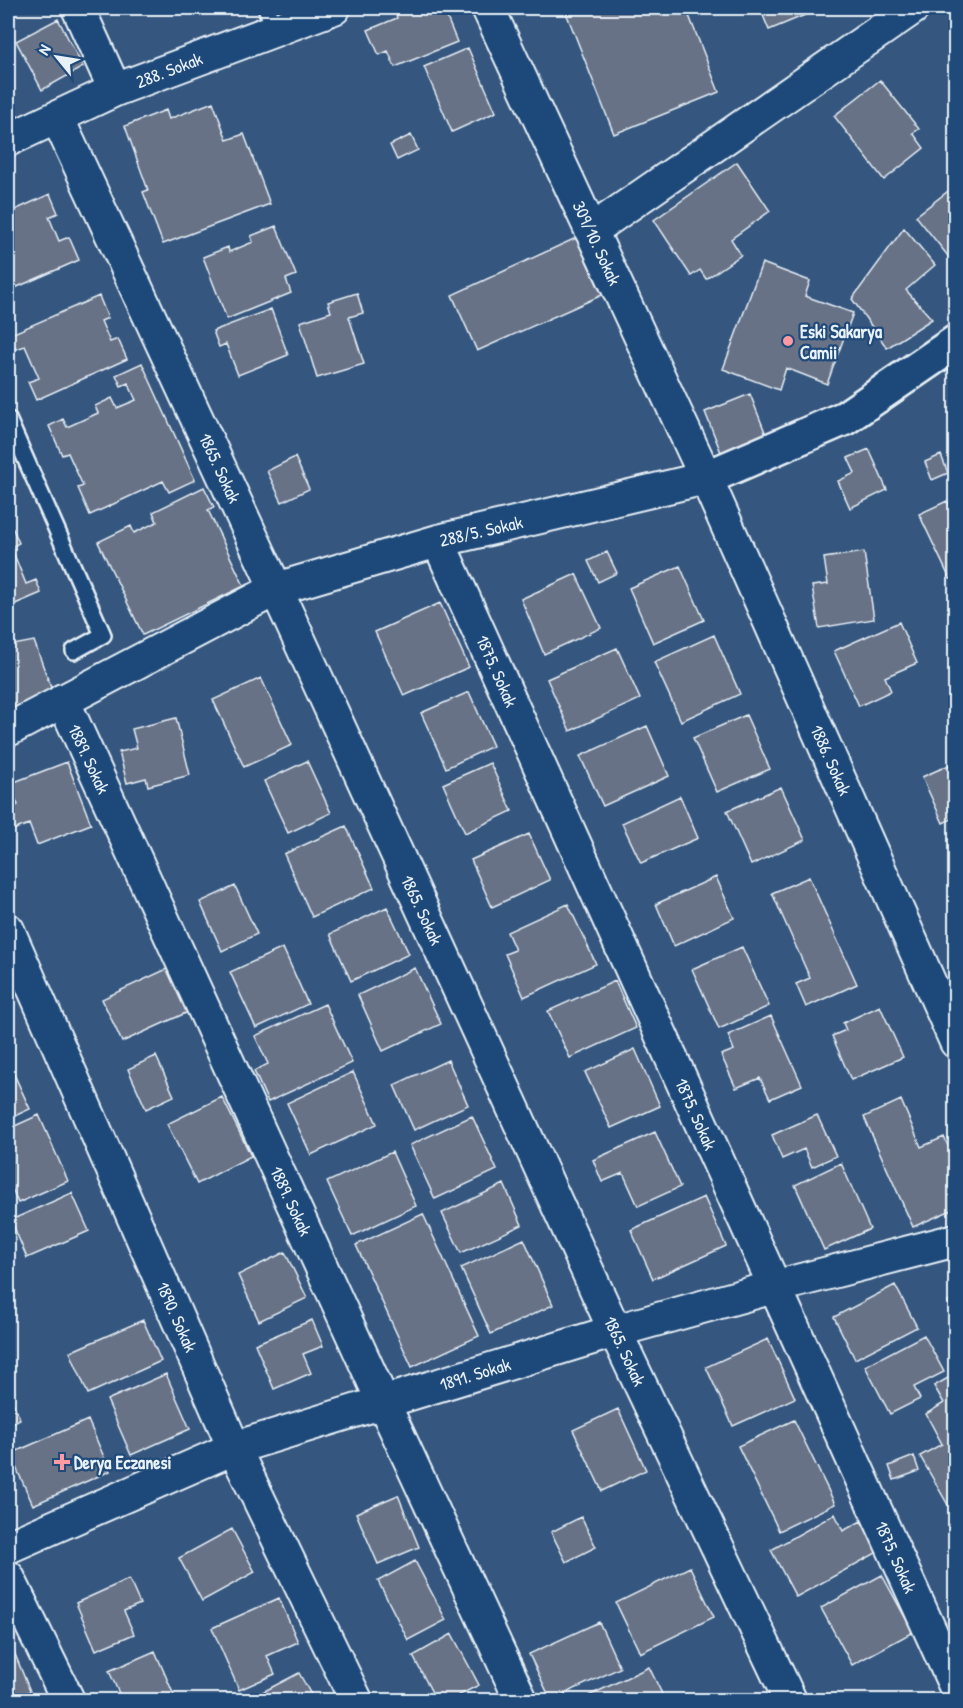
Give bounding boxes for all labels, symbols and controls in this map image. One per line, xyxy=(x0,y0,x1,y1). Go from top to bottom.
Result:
north arrow xyxy=(27,27,87,87)
text: N xyxy=(32,40,56,59)
street label: 288. Sokak xyxy=(132,46,206,94)
street label: 309/10. Sokak xyxy=(567,197,628,290)
place label: Eski Sakarya Camii xyxy=(800,319,883,365)
marker: Eski Sakarya Camii xyxy=(781,334,795,348)
street label: 1865. Sokak xyxy=(193,429,247,508)
street label: 288/5. Sokak xyxy=(437,509,526,553)
street label: 1875. Sokak xyxy=(470,631,524,711)
street label: 1889. Sokak xyxy=(62,720,116,798)
street label: 1886. Sokak xyxy=(804,721,858,800)
street label: 1865. Sokak xyxy=(395,871,449,950)
street label: 1875. Sokak xyxy=(669,1074,723,1154)
street label: 1889. Sokak xyxy=(264,1162,318,1240)
street label: 1890. Sokak xyxy=(150,1278,204,1357)
street label: 1865. Sokak xyxy=(598,1312,652,1391)
street label: 1891. Sokak xyxy=(436,1351,514,1397)
place label: Derya Eczanesi xyxy=(74,1450,171,1476)
marker: Derya Eczanesi xyxy=(55,1455,69,1469)
street label: 1875. Sokak xyxy=(869,1517,923,1597)

